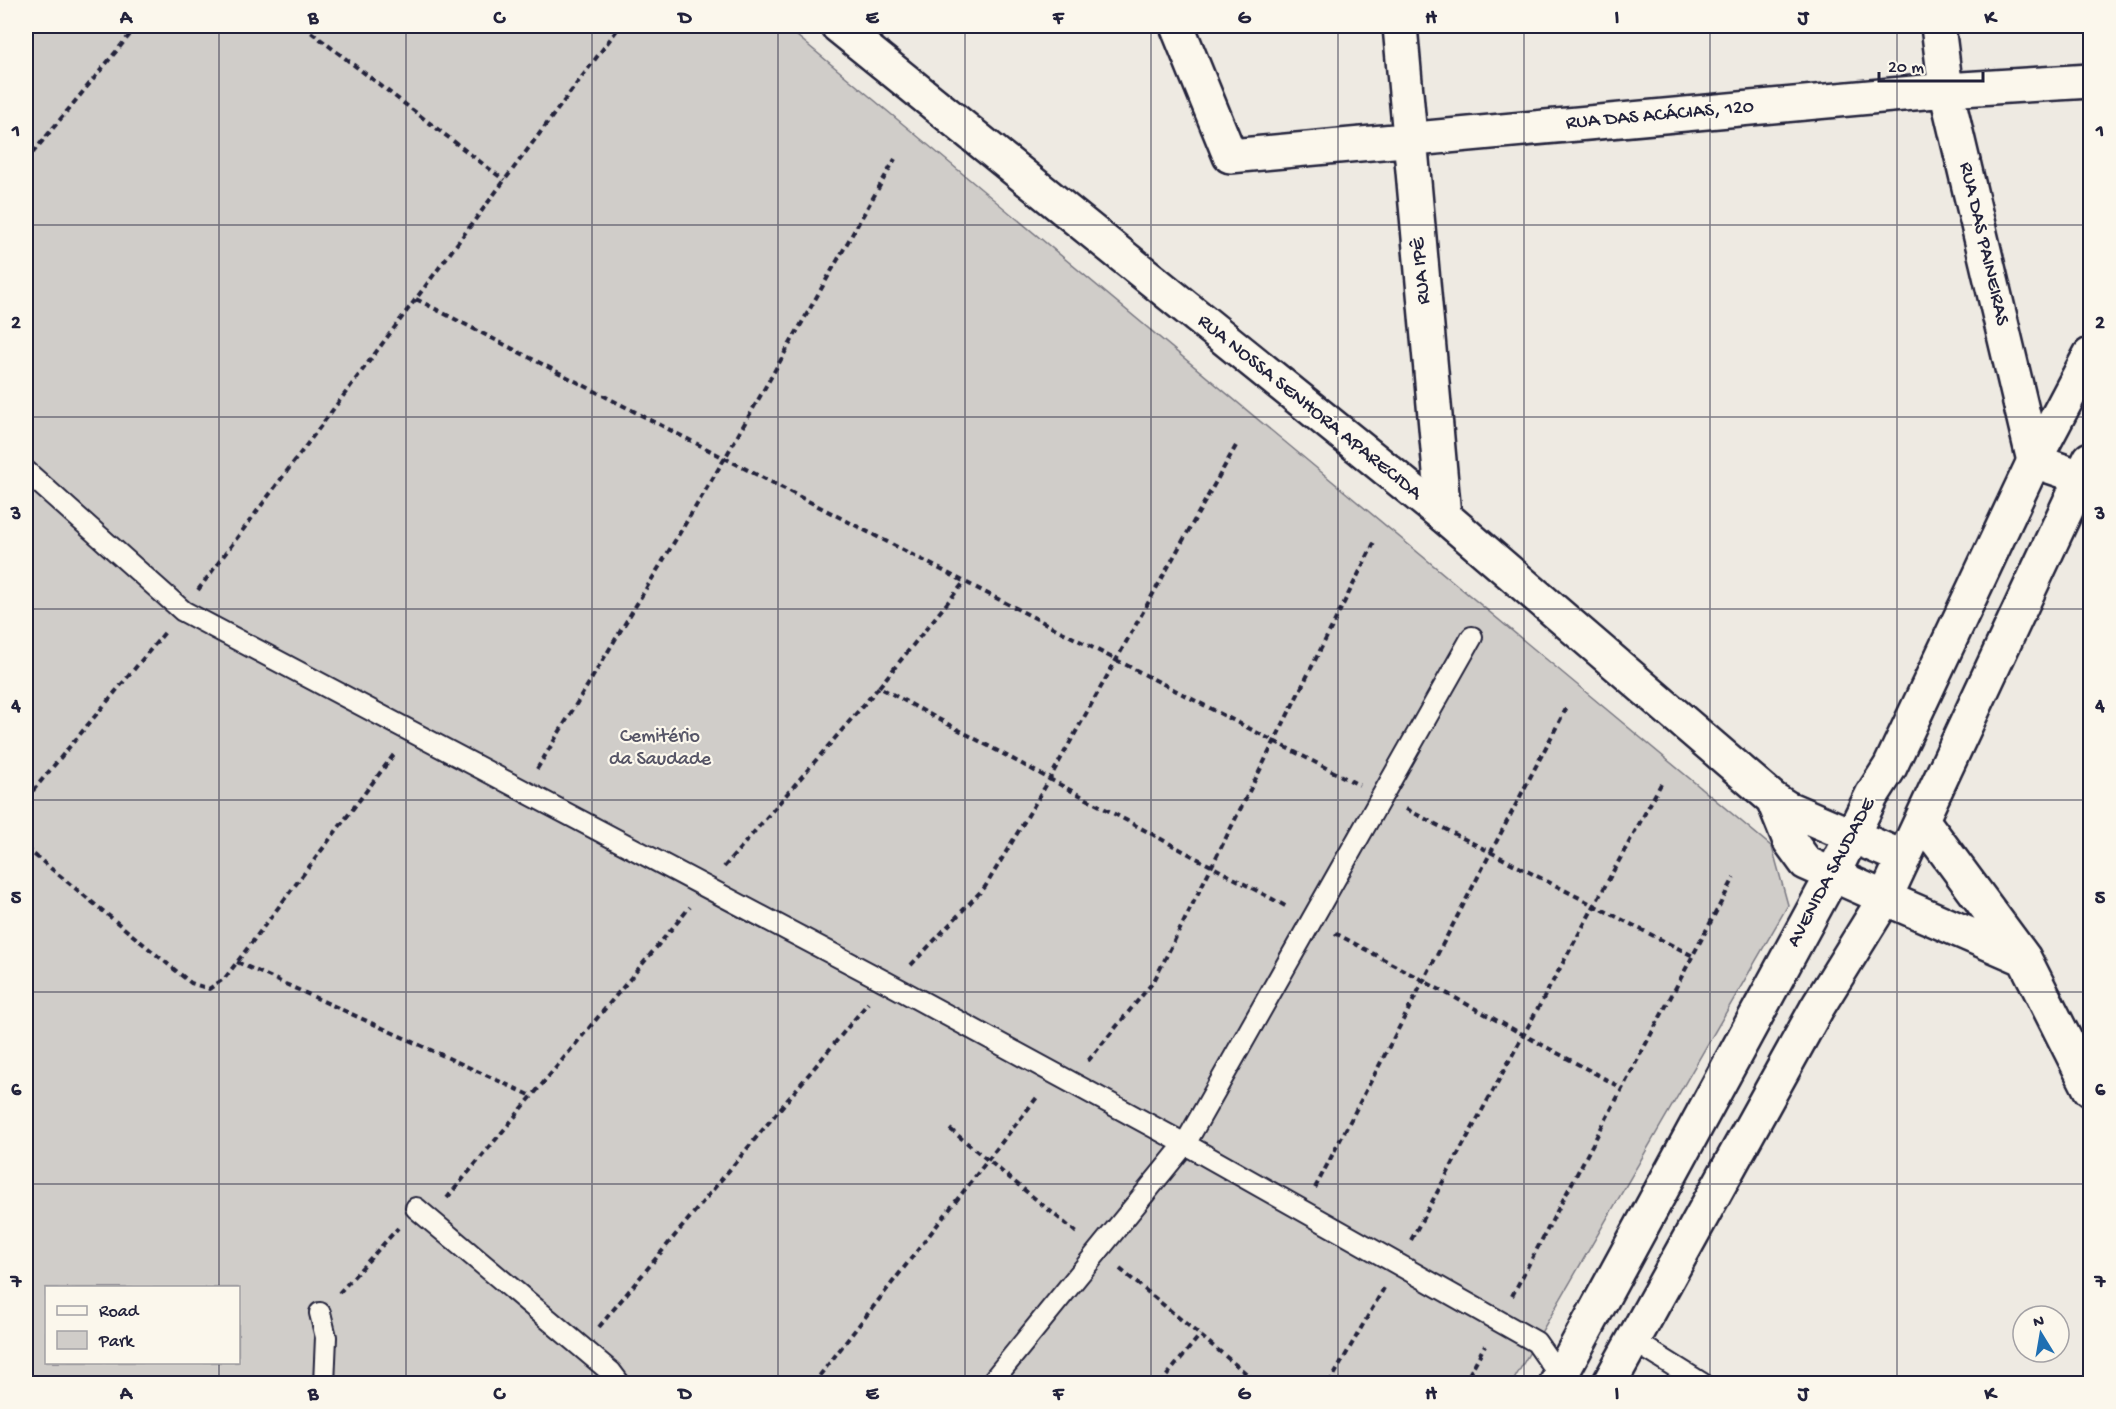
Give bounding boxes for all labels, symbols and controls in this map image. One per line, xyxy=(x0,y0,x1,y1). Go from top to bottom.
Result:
text: A xyxy=(119,8,134,31)
text: B xyxy=(307,8,319,31)
text: C xyxy=(493,8,507,31)
text: D xyxy=(676,8,692,31)
text: E xyxy=(866,8,880,31)
text: F xyxy=(1052,8,1065,31)
text: G xyxy=(1238,8,1252,31)
text: H xyxy=(1425,8,1437,31)
text: I xyxy=(1615,8,1620,31)
text: J xyxy=(1797,8,1810,31)
text: K xyxy=(1983,8,1998,31)
scale bar xyxy=(1879,45,1982,83)
text: 20 m xyxy=(1888,58,1924,79)
street label: RUA DAS ACÁCIAS, 120 xyxy=(1565,94,1755,136)
text: 1 xyxy=(11,121,20,144)
text: 1 xyxy=(2095,121,2104,144)
street label: RUA DAS PAINEIRAS xyxy=(1953,160,2013,329)
street label: RUA IPÊ xyxy=(1407,235,1436,305)
street label: RUA NOSSA SENHORA APARECIDA xyxy=(1192,310,1427,506)
text: 2 xyxy=(11,313,21,336)
text: 2 xyxy=(2095,313,2105,336)
text: 3 xyxy=(10,504,21,527)
text: 3 xyxy=(2094,504,2105,527)
text: 4 xyxy=(10,696,21,719)
text: 4 xyxy=(2094,696,2105,719)
park label: Cemitério da Saudade xyxy=(609,726,712,772)
street label: AVENIDA SAUDADE xyxy=(1783,793,1882,952)
text: 5 xyxy=(11,888,22,911)
text: 5 xyxy=(2095,888,2106,911)
text: 6 xyxy=(11,1080,22,1103)
text: 6 xyxy=(2095,1080,2106,1103)
text: 7 xyxy=(10,1272,23,1295)
text: 7 xyxy=(2094,1272,2107,1295)
legend xyxy=(45,1286,240,1364)
text: Road xyxy=(99,1302,140,1323)
north arrow xyxy=(2011,1304,2071,1364)
text: N xyxy=(2032,1312,2046,1333)
text: Park xyxy=(98,1332,135,1353)
text: A xyxy=(119,1384,134,1407)
text: B xyxy=(307,1384,319,1407)
text: C xyxy=(493,1384,507,1407)
text: D xyxy=(676,1384,692,1407)
text: E xyxy=(866,1384,880,1407)
text: F xyxy=(1052,1384,1065,1407)
text: G xyxy=(1238,1384,1252,1407)
text: H xyxy=(1425,1384,1437,1407)
text: I xyxy=(1615,1384,1620,1407)
text: J xyxy=(1797,1384,1810,1407)
text: K xyxy=(1983,1384,1998,1407)

